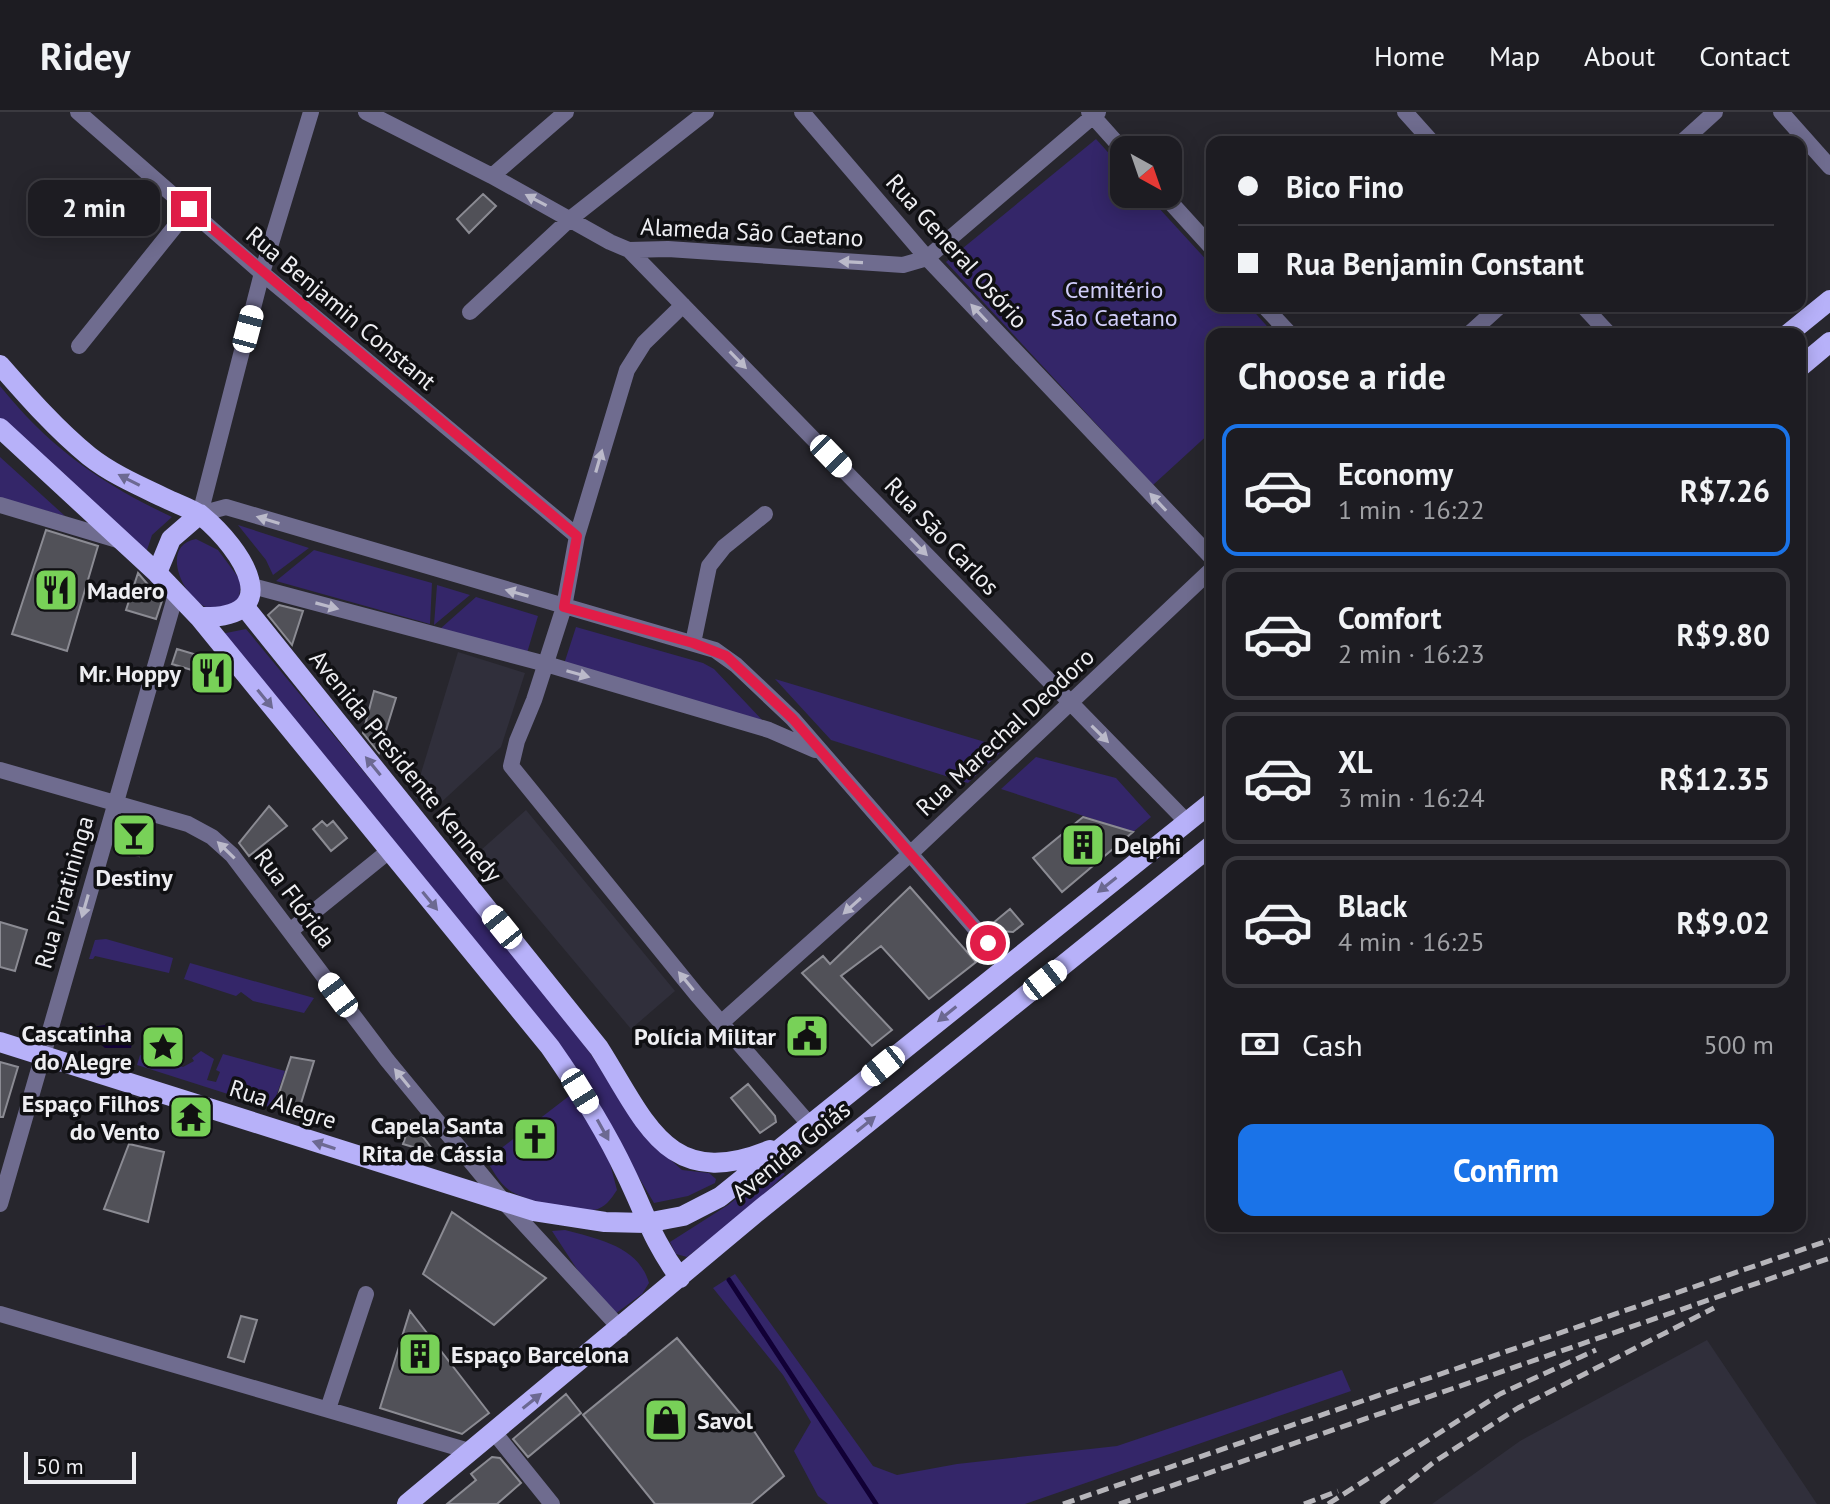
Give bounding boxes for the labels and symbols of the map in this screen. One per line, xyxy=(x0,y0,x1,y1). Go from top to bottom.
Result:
north arrow xyxy=(1110,136,1182,208)
street label: Rua General Osório xyxy=(879,167,1035,335)
callout: 2 min xyxy=(29,181,161,237)
route end xyxy=(171,191,207,227)
one-way arrow xyxy=(525,194,547,208)
street label: Alameda São Caetano xyxy=(640,211,864,253)
street label: Rua Benjamin Constant xyxy=(240,219,442,397)
one-way arrow xyxy=(838,255,863,268)
park label: Cemitério São Caetano xyxy=(1050,274,1178,333)
car xyxy=(230,303,266,355)
one-way arrow xyxy=(971,304,989,323)
one-way arrow xyxy=(729,350,747,369)
car xyxy=(806,430,856,482)
one-way arrow xyxy=(593,449,606,473)
street label: Rua São Carlos xyxy=(878,470,1006,602)
one-way arrow xyxy=(118,474,141,487)
one-way arrow xyxy=(1150,493,1168,512)
one-way arrow xyxy=(256,513,280,526)
one-way arrow xyxy=(910,537,928,556)
restaurant icon: Madero xyxy=(32,566,80,614)
place label: Madero xyxy=(87,575,165,606)
one-way arrow xyxy=(505,586,529,599)
one-way arrow xyxy=(315,601,340,613)
street label: Rua Marechal Deodoro xyxy=(909,641,1101,823)
street label: Avenida Presidente Kennedy xyxy=(303,644,509,888)
restaurant icon: Mr. Hoppy xyxy=(188,649,236,697)
place label: Mr. Hoppy xyxy=(79,658,182,689)
one-way arrow xyxy=(567,668,591,681)
one-way arrow xyxy=(257,689,273,709)
one-way arrow xyxy=(1091,724,1109,743)
one-way arrow xyxy=(365,757,382,777)
bar icon: Destiny xyxy=(110,811,158,859)
street label: Rua Piratininga xyxy=(27,812,101,972)
building icon: Delphi xyxy=(1059,821,1107,869)
place label: Delphi xyxy=(1114,830,1181,861)
one-way arrow xyxy=(217,842,236,860)
street label: Rua Flórida xyxy=(247,842,343,954)
place label: Destiny xyxy=(95,862,173,893)
one-way arrow xyxy=(1097,876,1117,893)
one-way arrow xyxy=(421,891,437,911)
one-way arrow xyxy=(79,893,91,918)
one-way arrow xyxy=(842,897,862,914)
car xyxy=(478,901,526,953)
route start xyxy=(970,925,1006,961)
car xyxy=(1019,956,1071,1004)
car xyxy=(314,969,362,1021)
one-way arrow xyxy=(678,971,695,991)
one-way arrow xyxy=(937,1005,957,1022)
public building icon: Polícia Militar xyxy=(783,1012,831,1060)
place label: Cascatinha do Alegre xyxy=(22,1018,132,1077)
place label: Polícia Militar xyxy=(634,1021,777,1052)
place icon: Cascatinha do Alegre xyxy=(139,1023,187,1071)
car xyxy=(857,1042,909,1090)
car xyxy=(557,1064,603,1118)
one-way arrow xyxy=(394,1068,411,1088)
street label: Rua Alegre xyxy=(226,1072,340,1136)
place label: Espaço Filhos do Vento xyxy=(22,1088,160,1147)
temple icon: Espaço Filhos do Vento xyxy=(167,1093,215,1141)
street label: Avenida Goiás xyxy=(725,1094,857,1208)
place label: Capela Santa Rita de Cássia xyxy=(362,1110,504,1169)
church icon: Capela Santa Rita de Cássia xyxy=(511,1115,559,1163)
one-way arrow xyxy=(856,1116,876,1133)
one-way arrow xyxy=(596,1119,610,1141)
one-way arrow xyxy=(312,1138,336,1150)
building icon: Espaço Barcelona xyxy=(396,1330,444,1378)
place label: Espaço Barcelona xyxy=(451,1339,629,1370)
one-way arrow xyxy=(522,1393,542,1409)
shop icon: Savol xyxy=(642,1396,690,1444)
place label: Savol xyxy=(697,1405,754,1436)
scale bar xyxy=(24,1448,136,1484)

